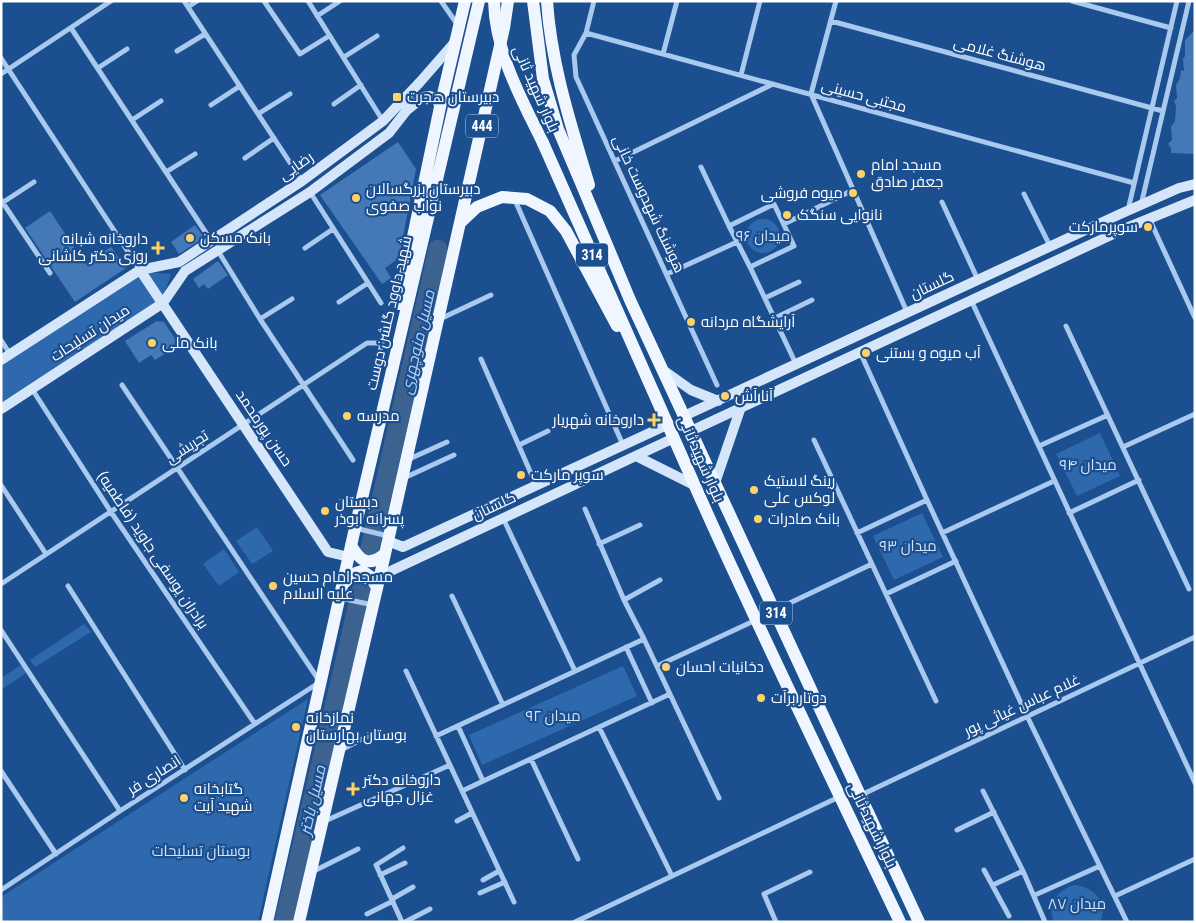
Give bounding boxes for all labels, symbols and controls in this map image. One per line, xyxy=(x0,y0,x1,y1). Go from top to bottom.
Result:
street label: هوشنگ غلامی xyxy=(952,33,1048,76)
street label: بلوار شهید ثانی xyxy=(508,43,563,135)
street label: مجتبی حسینی xyxy=(819,76,909,117)
place label: دبیرستان هجرت xyxy=(407,88,499,107)
marker: دبیرستان هجرت xyxy=(391,91,403,103)
road number: 444 xyxy=(466,114,498,138)
street label: هوشنگ شهدوست خانی xyxy=(608,132,689,276)
street label: رضایی xyxy=(275,148,317,185)
place label: مسجد امام جعفر صادق xyxy=(871,156,943,192)
marker: مسجد امام جعفر صادق xyxy=(855,168,867,180)
place label: دبیرستان بزرگسالان نواب صفوی xyxy=(366,180,480,216)
place label: میوه فروشی xyxy=(761,184,843,203)
marker: میوه فروشی xyxy=(847,187,859,199)
marker: دبیرستان بزرگسالان نواب صفوی xyxy=(350,192,362,204)
place label: نانوایی سنگک xyxy=(797,206,883,225)
marker: نانوایی سنگک xyxy=(781,209,793,221)
place label: سوپرمارکت xyxy=(1069,218,1138,237)
marker: سوپرمارکت xyxy=(1142,221,1154,233)
park label: میدان ۹۶ xyxy=(736,227,790,246)
place label: بانک مسکن xyxy=(200,229,271,248)
place label: داروخانه شبانه روزی دکتر کاشانی xyxy=(38,230,148,266)
marker: بانک مسکن xyxy=(184,232,196,244)
street label: شهید داوود گلشن دوست xyxy=(362,234,417,392)
marker: داروخانه شبانه روزی دکتر کاشانی xyxy=(152,242,164,254)
road number: 314 xyxy=(576,244,608,266)
street label: گلستان xyxy=(907,267,957,304)
water label: مسیل منوچهری xyxy=(396,287,440,396)
street label: میدان تسلیحات xyxy=(47,301,134,366)
place label: آرایشگاه مردانه xyxy=(701,313,795,331)
marker: آرایشگاه مردانه xyxy=(685,316,697,328)
place label: بانک ملی xyxy=(162,334,218,353)
marker: بانک ملی xyxy=(146,337,158,349)
place label: آب میوه و بستنی xyxy=(876,344,981,363)
marker: آب میوه و بستنی xyxy=(860,347,872,359)
street label: حسن پورمحمد xyxy=(231,386,296,470)
place label: آنا آش xyxy=(735,387,773,406)
marker: آنا آش xyxy=(719,390,731,402)
place label: مدرسه xyxy=(357,407,400,425)
marker: مدرسه xyxy=(341,410,353,422)
place label: داروخانه شهریار xyxy=(552,411,644,430)
street label: بلوار شهید ثانی xyxy=(673,413,728,505)
marker: داروخانه شهریار xyxy=(648,414,660,426)
street label: تجریشی xyxy=(162,426,212,468)
park label: میدان ۹۴ xyxy=(1059,456,1117,475)
place label: سوپر مارکت xyxy=(531,466,604,485)
street label: برادران یوسفی جاوید (فاطمیه) xyxy=(93,468,213,633)
marker: سوپر مارکت xyxy=(515,469,527,481)
place label: رینگ لاستیک لوکس علی xyxy=(764,472,835,508)
marker: رینگ لاستیک لوکس علی xyxy=(748,484,760,496)
street label: گلستان xyxy=(469,488,519,525)
place label: دبستان پسرانه ابوذر xyxy=(334,493,404,529)
marker: دبستان پسرانه ابوذر xyxy=(319,505,331,517)
place label: بانک صادرات xyxy=(768,510,840,528)
marker: بانک صادرات xyxy=(752,513,764,525)
park label: میدان ۹۳ xyxy=(879,537,937,556)
place label: مسجد امام حسین علیه السلام xyxy=(283,568,393,604)
marker: مسجد امام حسین علیه السلام xyxy=(267,580,279,592)
road number: 314 xyxy=(760,602,792,624)
place label: دخانیات احسان xyxy=(676,658,764,677)
marker: دخانیات احسان xyxy=(660,661,672,673)
street label: غلام عباس غیاثی ‌پور xyxy=(960,670,1083,741)
place label: دوتار برآت xyxy=(771,689,827,707)
marker: دوتار برآت xyxy=(755,692,767,704)
park label: میدان ۹۲ xyxy=(525,707,581,726)
place label: نمازخانه بوستان بهارستان xyxy=(306,709,407,745)
marker: نمازخانه بوستان بهارستان xyxy=(290,721,302,733)
street label: انصاری فر xyxy=(123,752,185,800)
water label: مسیل باختر xyxy=(295,763,330,839)
place label: داروخانه دکتر غزال جهانی xyxy=(362,771,441,807)
street label: بلوار شهید ثانی xyxy=(843,779,900,871)
place label: گتابخانه شهید آیت xyxy=(194,780,252,816)
marker: داروخانه دکتر غزال جهانی xyxy=(347,783,359,795)
marker: گتابخانه شهید آیت xyxy=(178,792,190,804)
park label: بوستان تسلیحات xyxy=(152,842,250,861)
park label: میدان ۸۷ xyxy=(1048,895,1106,914)

